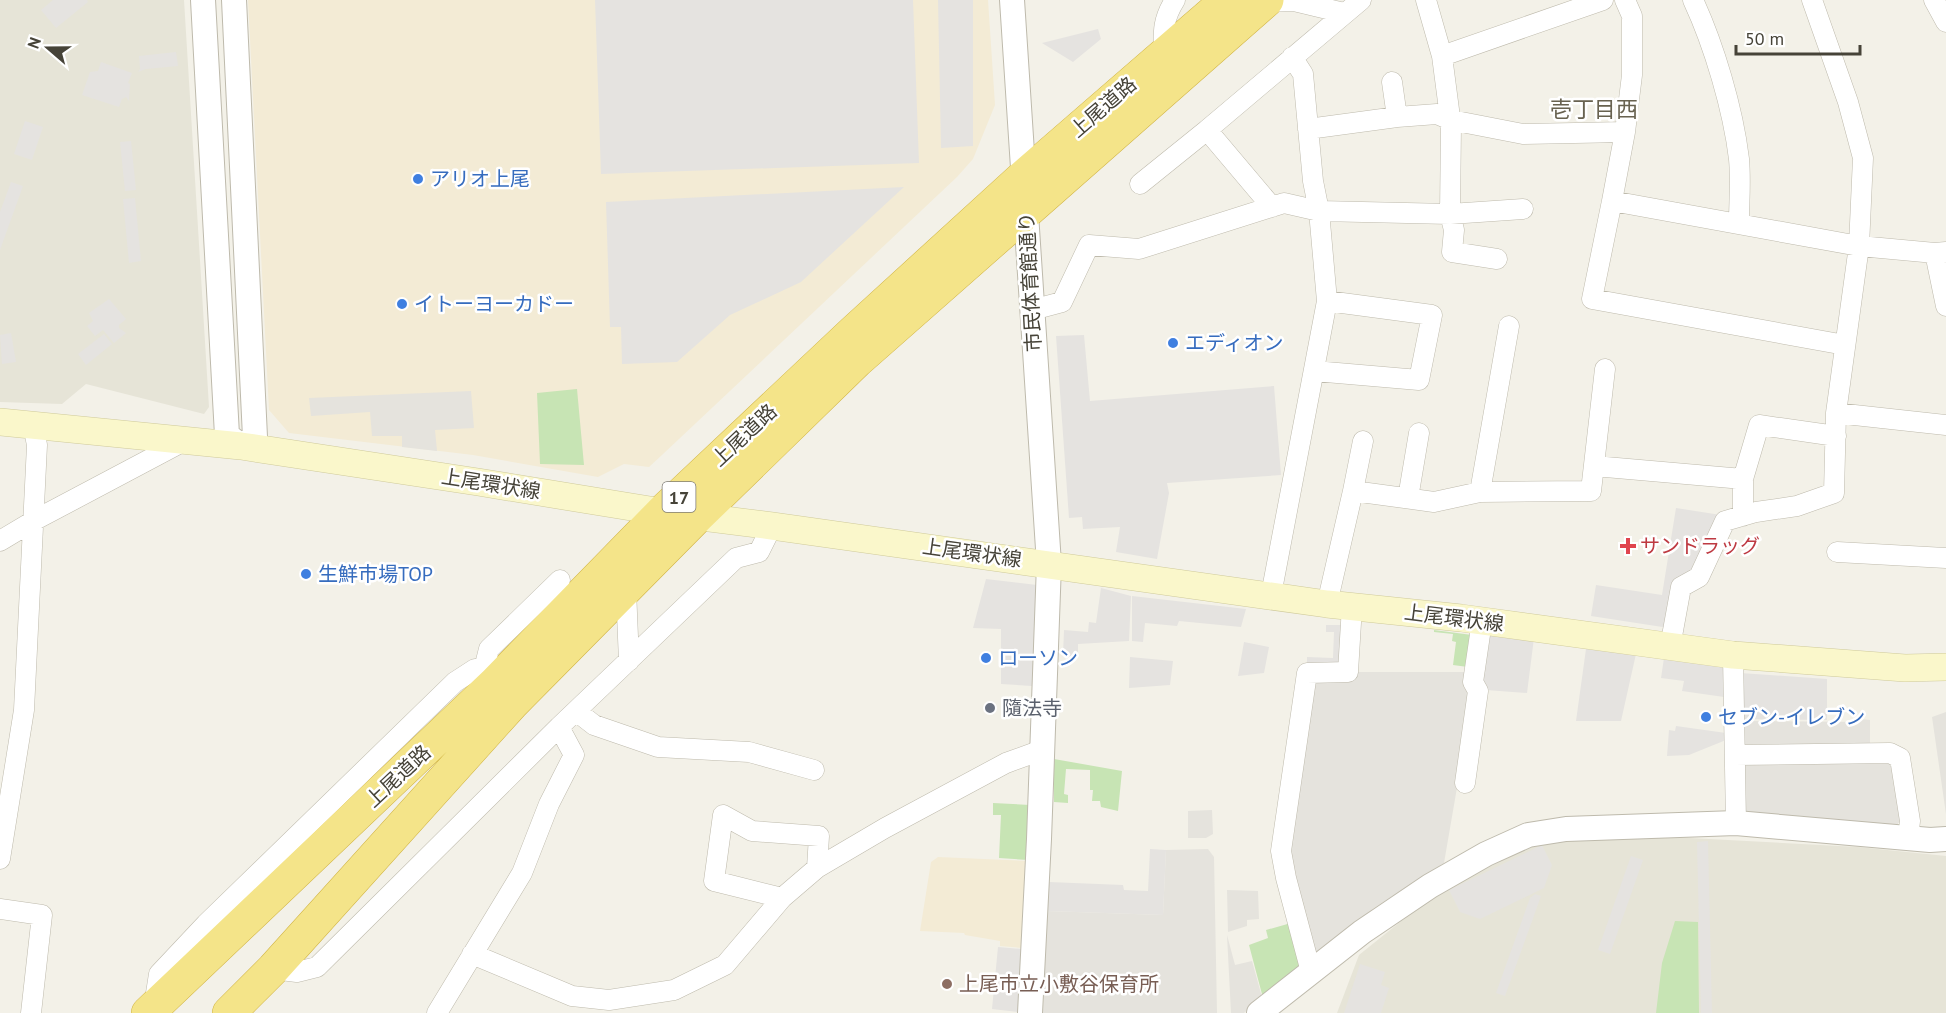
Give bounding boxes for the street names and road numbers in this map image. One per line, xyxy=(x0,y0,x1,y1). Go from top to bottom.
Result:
street label: 上尾道路 xyxy=(1064,71,1142,143)
street label: 市民体育館通り xyxy=(1013,211,1047,353)
street label: 上尾道路 xyxy=(706,398,782,472)
street label: 上尾環状線 xyxy=(440,463,542,505)
road number: 17 xyxy=(662,482,696,512)
street label: 上尾環状線 xyxy=(921,533,1023,573)
street label: 上尾環状線 xyxy=(1403,599,1505,637)
street label: 上尾道路 xyxy=(360,739,436,813)

